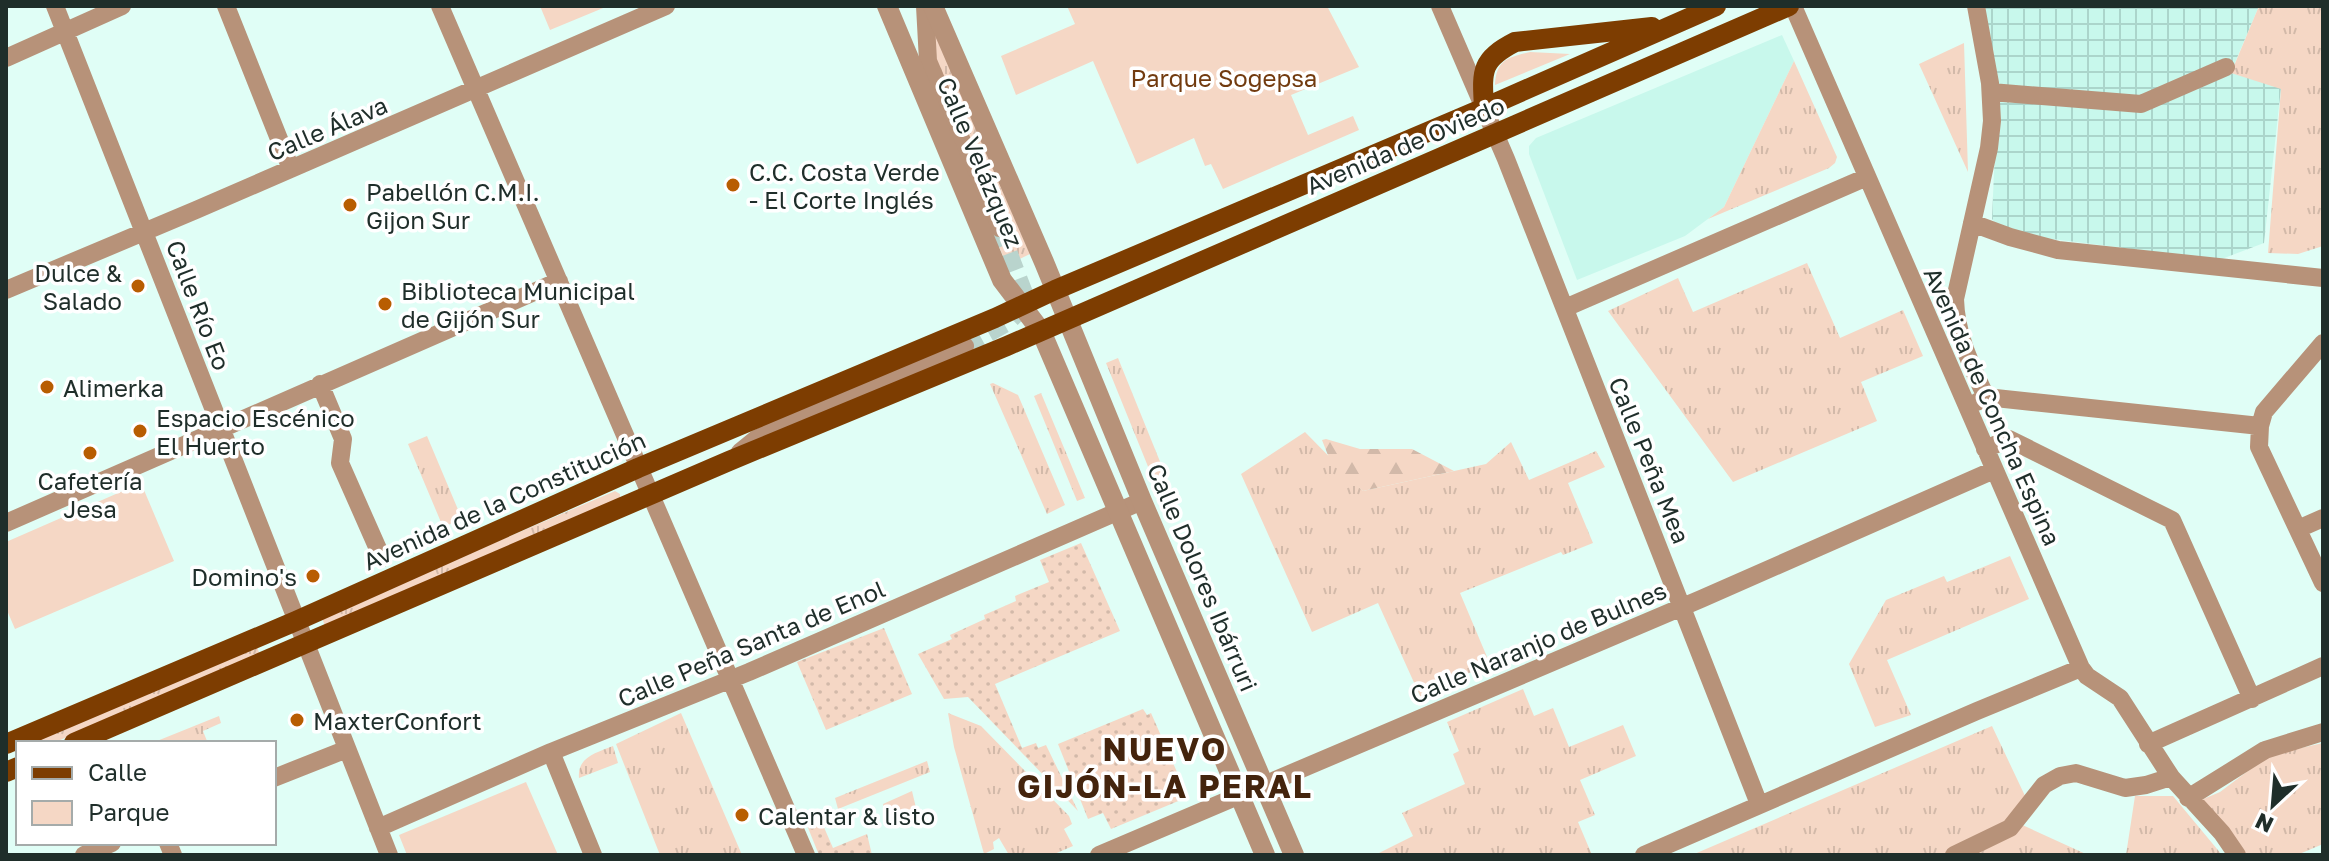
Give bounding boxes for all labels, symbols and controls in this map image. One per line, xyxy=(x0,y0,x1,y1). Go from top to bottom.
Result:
park label: Parque Sogepsa xyxy=(1131,63,1317,92)
street label: Calle Velázquez xyxy=(932,72,1030,252)
street label: Calle Álava xyxy=(263,90,391,166)
street label: Avenida de Oviedo xyxy=(1302,90,1508,200)
place label: C.C. Costa Verde - El Corte Inglés xyxy=(749,157,940,214)
marker: C.C. Costa Verde - El Corte Inglés xyxy=(724,176,742,194)
place label: Pabellón C.M.I. Gijon Sur xyxy=(366,177,540,234)
marker: Pabellón C.M.I. Gijon Sur xyxy=(341,196,359,214)
street label: Calle Río Eo xyxy=(161,236,237,374)
place label: Dulce & Salado xyxy=(34,258,122,315)
street label: Avenida de Concha Espina xyxy=(1918,262,2068,550)
place label: Biblioteca Municipal de Gijón Sur xyxy=(401,276,635,333)
marker: Dulce & Salado xyxy=(129,277,147,295)
marker: Biblioteca Municipal de Gijón Sur xyxy=(376,295,394,313)
place label: Alimerka xyxy=(63,373,164,402)
street label: Calle Peña Mea xyxy=(1603,373,1697,547)
marker: Alimerka xyxy=(38,378,56,396)
place label: Espacio Escénico El Huerto xyxy=(156,403,355,460)
marker: Espacio Escénico El Huerto xyxy=(131,422,149,440)
street label: Avenida de la Constitución xyxy=(358,425,650,575)
marker: Cafetería Jesa xyxy=(81,444,99,462)
street label: Calle Dolores Ibárruri xyxy=(1142,459,1264,695)
place label: Cafetería Jesa xyxy=(37,466,143,523)
place label: Domino's xyxy=(191,562,297,591)
marker: Domino's xyxy=(304,567,322,585)
street label: Calle Peña Santa de Enol xyxy=(613,574,889,712)
street label: Calle Naranjo de Bulnes xyxy=(1406,575,1670,709)
place label: MaxterConfort xyxy=(313,706,482,735)
marker: MaxterConfort xyxy=(288,711,306,729)
district label: NUEVO GIJÓN-LA PERAL xyxy=(1017,730,1313,805)
legend xyxy=(16,741,276,845)
text: Calle xyxy=(88,757,147,786)
north arrow xyxy=(2233,765,2313,845)
text: Parque xyxy=(88,797,169,826)
place label: Calentar & listo xyxy=(758,801,935,830)
marker: Calentar & listo xyxy=(733,806,751,824)
text: N xyxy=(2251,808,2277,839)

